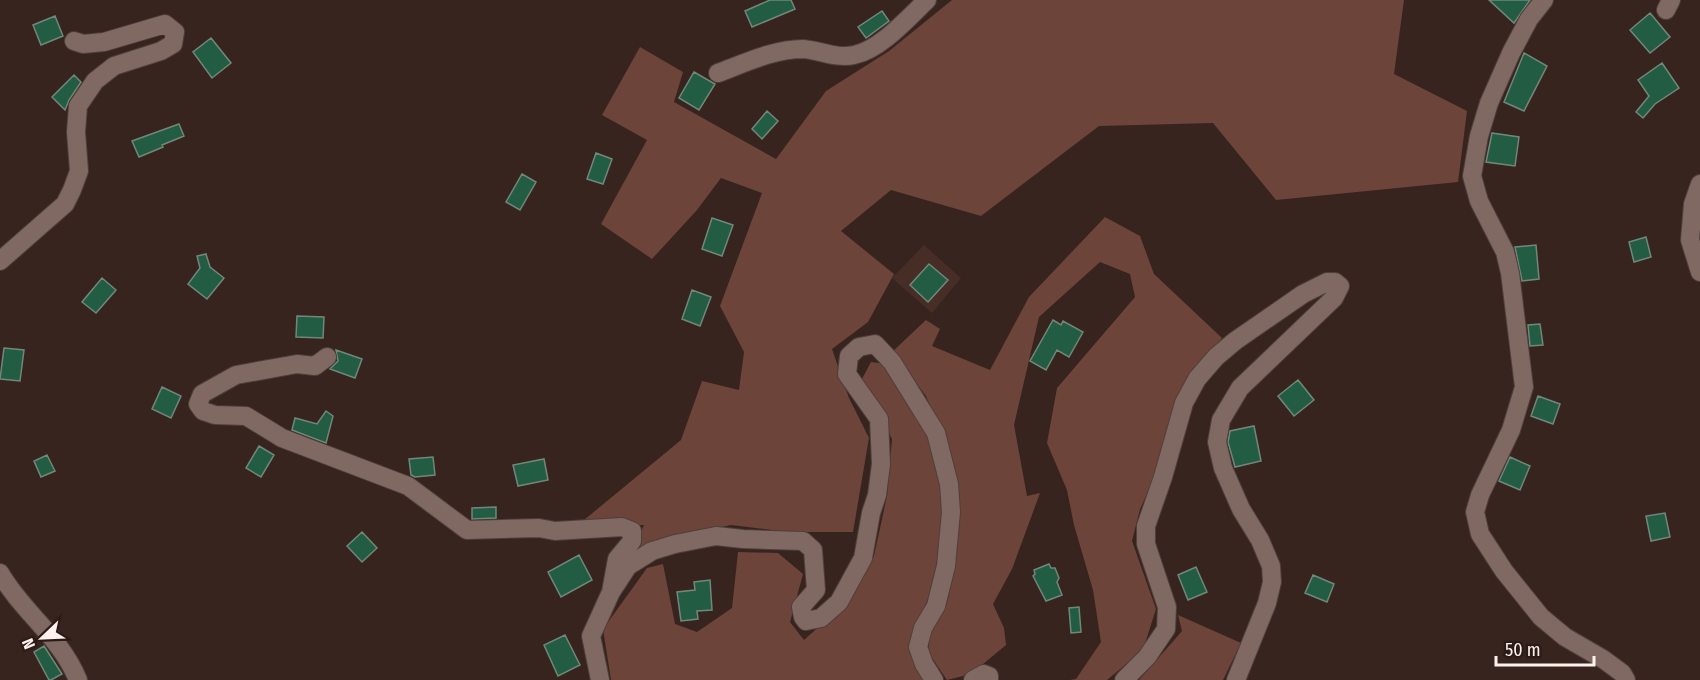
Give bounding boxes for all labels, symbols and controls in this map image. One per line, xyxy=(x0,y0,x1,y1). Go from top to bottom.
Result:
north arrow xyxy=(12,608,72,668)
scale bar xyxy=(1496,629,1594,667)
text: N xyxy=(18,636,39,652)
text: 50 m xyxy=(1505,639,1541,661)

